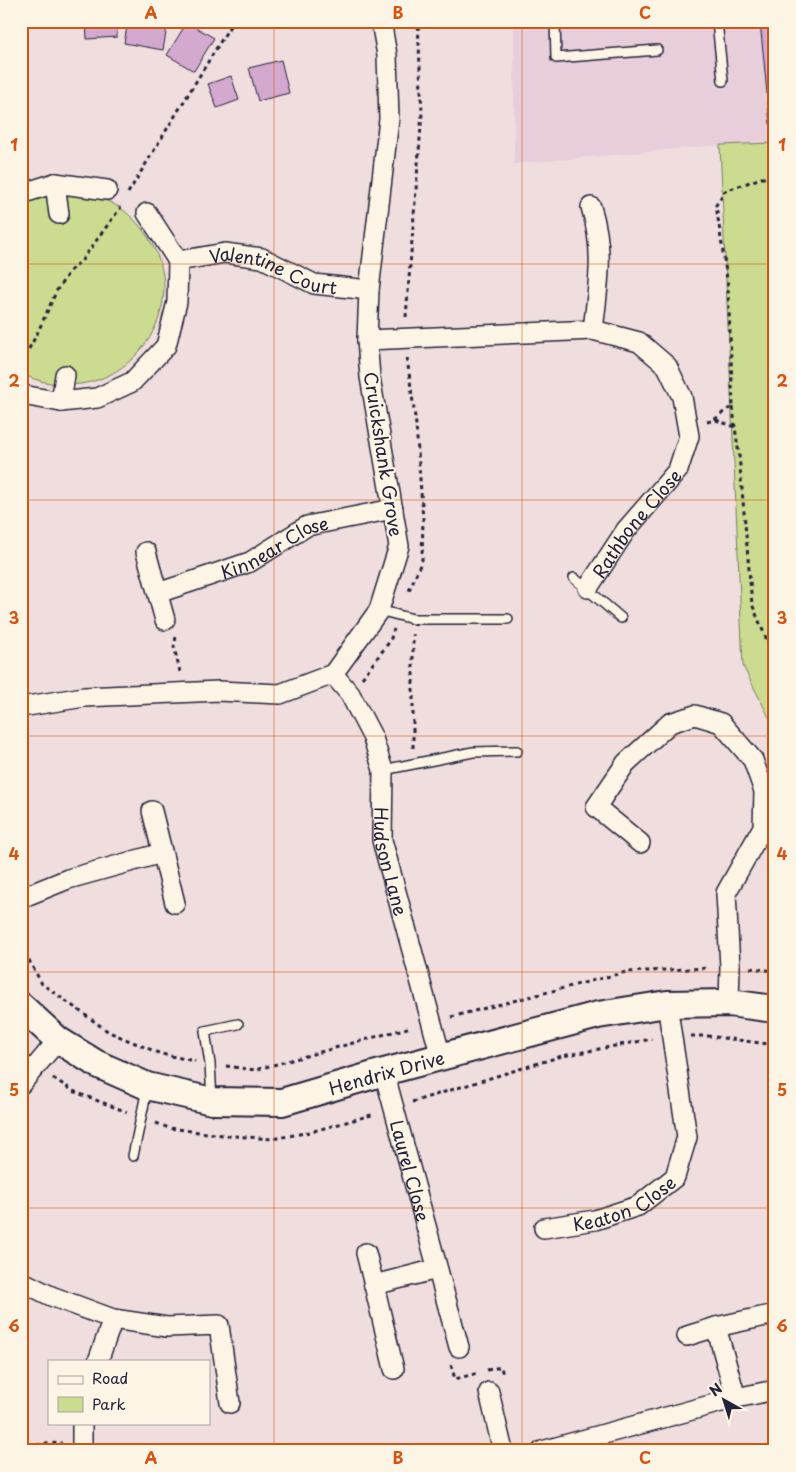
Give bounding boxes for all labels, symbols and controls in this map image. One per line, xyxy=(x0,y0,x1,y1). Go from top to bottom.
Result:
text: A xyxy=(145,0,158,24)
text: B xyxy=(393,0,404,24)
text: C xyxy=(639,0,651,24)
text: 1 xyxy=(10,132,18,156)
text: 1 xyxy=(778,132,786,156)
street label: Valentine Court xyxy=(207,239,338,300)
text: 2 xyxy=(8,368,20,392)
text: 2 xyxy=(776,368,788,392)
street label: Cruickshank Grove xyxy=(358,370,410,538)
street label: Rathbone Close xyxy=(585,462,687,583)
street label: Kinnear Close xyxy=(216,509,330,585)
text: 3 xyxy=(9,605,19,629)
text: 3 xyxy=(777,605,787,629)
street label: Hudson Lane xyxy=(368,807,415,919)
text: 4 xyxy=(9,841,20,865)
text: 4 xyxy=(777,841,788,865)
street label: Hendrix Drive xyxy=(325,1043,447,1101)
text: 5 xyxy=(9,1077,19,1101)
text: 5 xyxy=(777,1077,787,1101)
street label: Laurel Close xyxy=(384,1117,438,1224)
street label: Keaton Close xyxy=(571,1168,681,1237)
text: 6 xyxy=(8,1313,20,1337)
text: 6 xyxy=(776,1313,788,1337)
legend xyxy=(48,1360,210,1424)
text: Road xyxy=(92,1366,128,1389)
north arrow xyxy=(698,1374,748,1424)
text: N xyxy=(705,1378,726,1401)
text: Park xyxy=(92,1392,126,1415)
text: A xyxy=(145,1445,158,1469)
text: B xyxy=(393,1445,404,1469)
text: C xyxy=(639,1445,651,1469)

